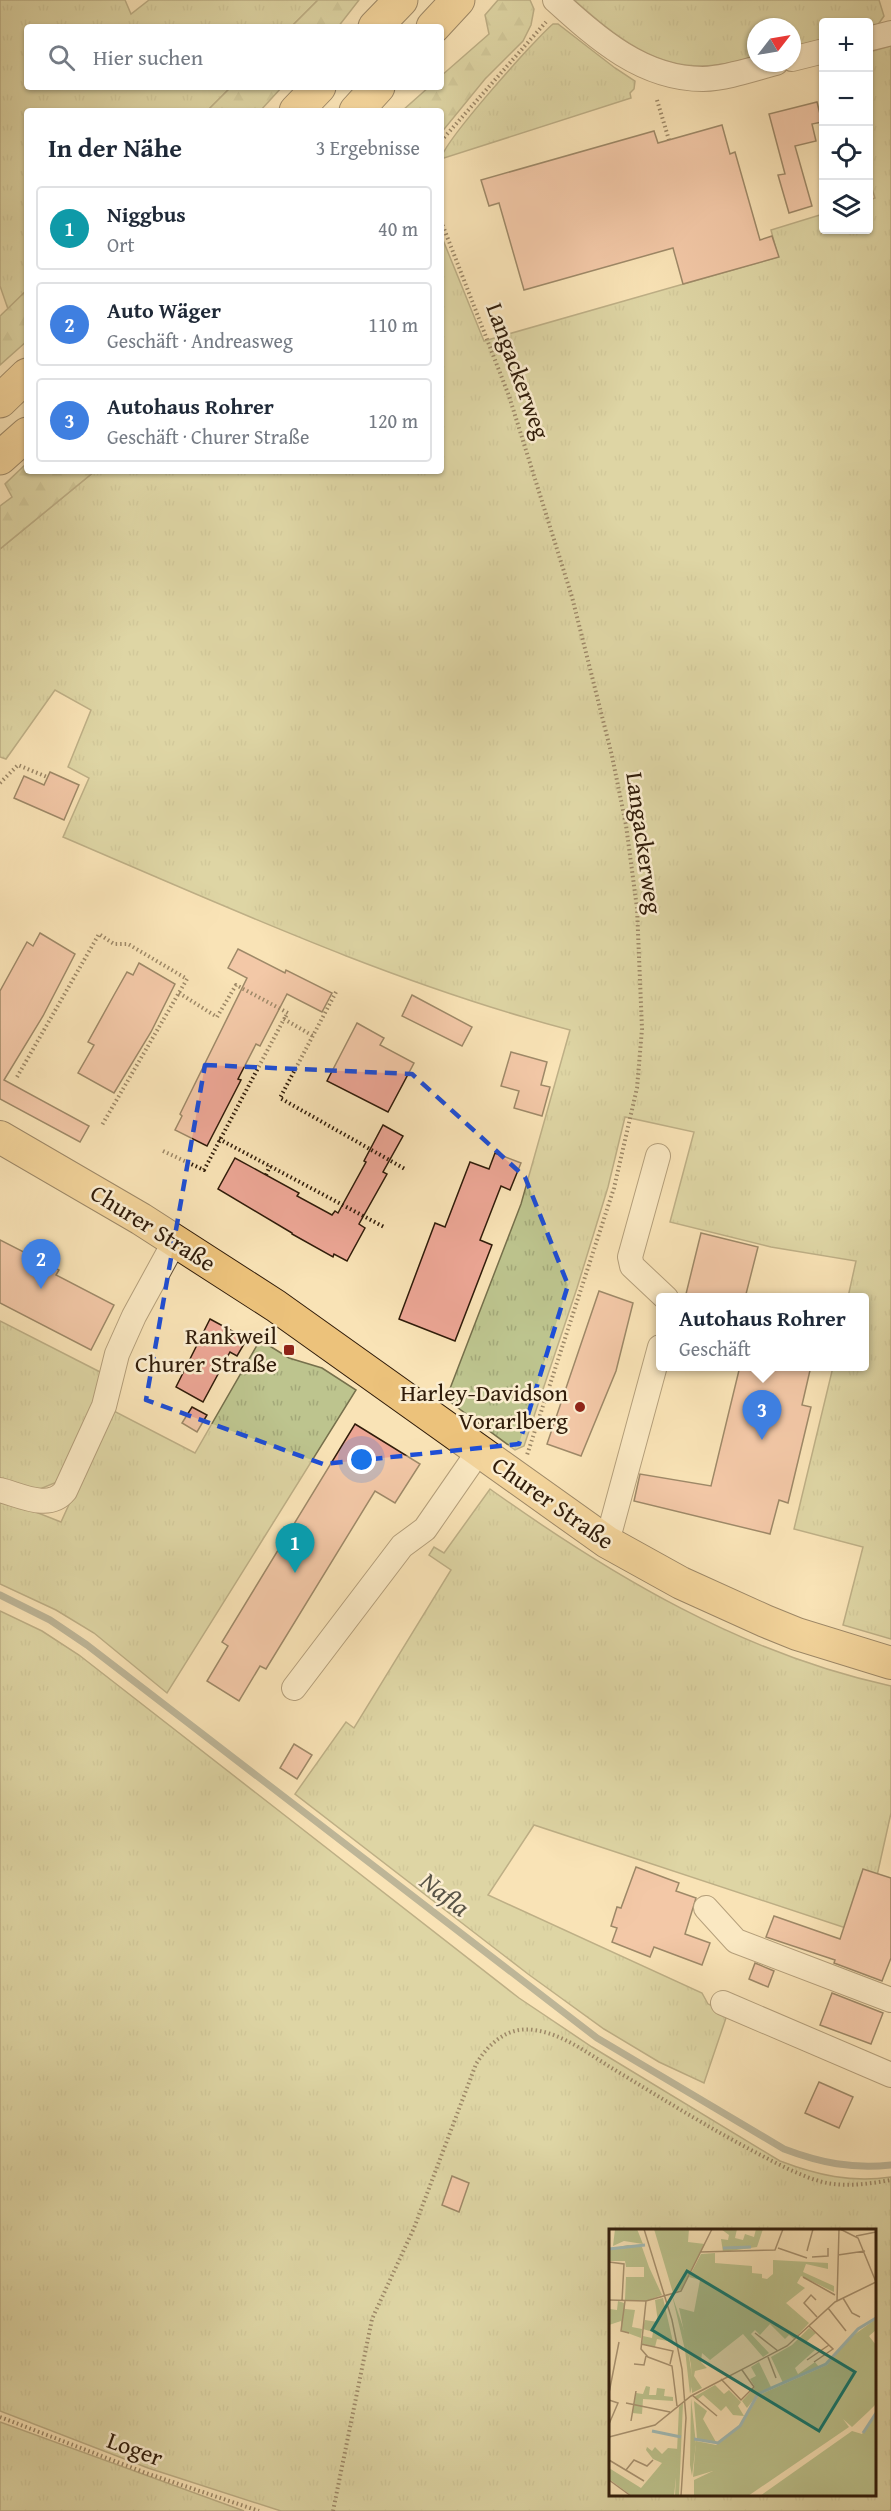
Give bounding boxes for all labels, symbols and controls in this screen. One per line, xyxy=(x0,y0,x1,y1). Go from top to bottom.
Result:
north arrow xyxy=(747,18,801,72)
map controls xyxy=(819,18,873,234)
button: + xyxy=(819,18,873,72)
search box xyxy=(24,24,444,90)
icon: search xyxy=(45,41,78,74)
text: Hier suchen xyxy=(93,41,203,73)
button: − xyxy=(819,72,873,126)
button: locate xyxy=(819,126,873,180)
text: In der Nähe xyxy=(48,128,182,167)
text: 3 Ergebnisse xyxy=(316,133,420,162)
button: layers xyxy=(819,180,873,234)
text: Niggbus xyxy=(107,198,186,230)
text: 1 xyxy=(64,214,75,243)
text: 40 m xyxy=(378,214,418,243)
text: Ort xyxy=(107,230,134,259)
text: Auto Wäger xyxy=(107,294,221,326)
street label: Langackerweg xyxy=(478,298,559,444)
text: 2 xyxy=(64,310,75,339)
text: 110 m xyxy=(368,310,418,339)
text: Geschäft · Andreasweg xyxy=(107,326,293,355)
text: Autohaus Rohrer xyxy=(107,390,274,422)
text: 3 xyxy=(64,406,75,435)
text: 120 m xyxy=(368,406,418,435)
text: Geschäft · Churer Straße xyxy=(107,422,309,451)
street label: Langackerweg xyxy=(617,770,672,916)
street label: Churer Straße xyxy=(84,1175,223,1280)
pin: 2 xyxy=(22,1240,60,1289)
popup xyxy=(656,1293,869,1371)
text: Autohaus Rohrer xyxy=(679,1302,846,1334)
place label: Rankweil Churer Straße xyxy=(135,1318,277,1381)
text: Geschäft xyxy=(679,1334,751,1363)
marker: Rankweil Churer Straße xyxy=(282,1343,296,1357)
place label: Harley-Davidson Vorarlberg xyxy=(400,1375,569,1438)
pin: 3 xyxy=(742,1390,782,1440)
marker: Harley-Davidson Vorarlberg xyxy=(573,1400,587,1414)
your location xyxy=(347,1445,376,1474)
street label: Churer Straße xyxy=(485,1448,621,1558)
pin: 1 xyxy=(276,1524,314,1573)
water label: Nafla xyxy=(411,1861,479,1926)
inset map xyxy=(609,2229,876,2496)
street label: Loger xyxy=(102,2422,168,2475)

